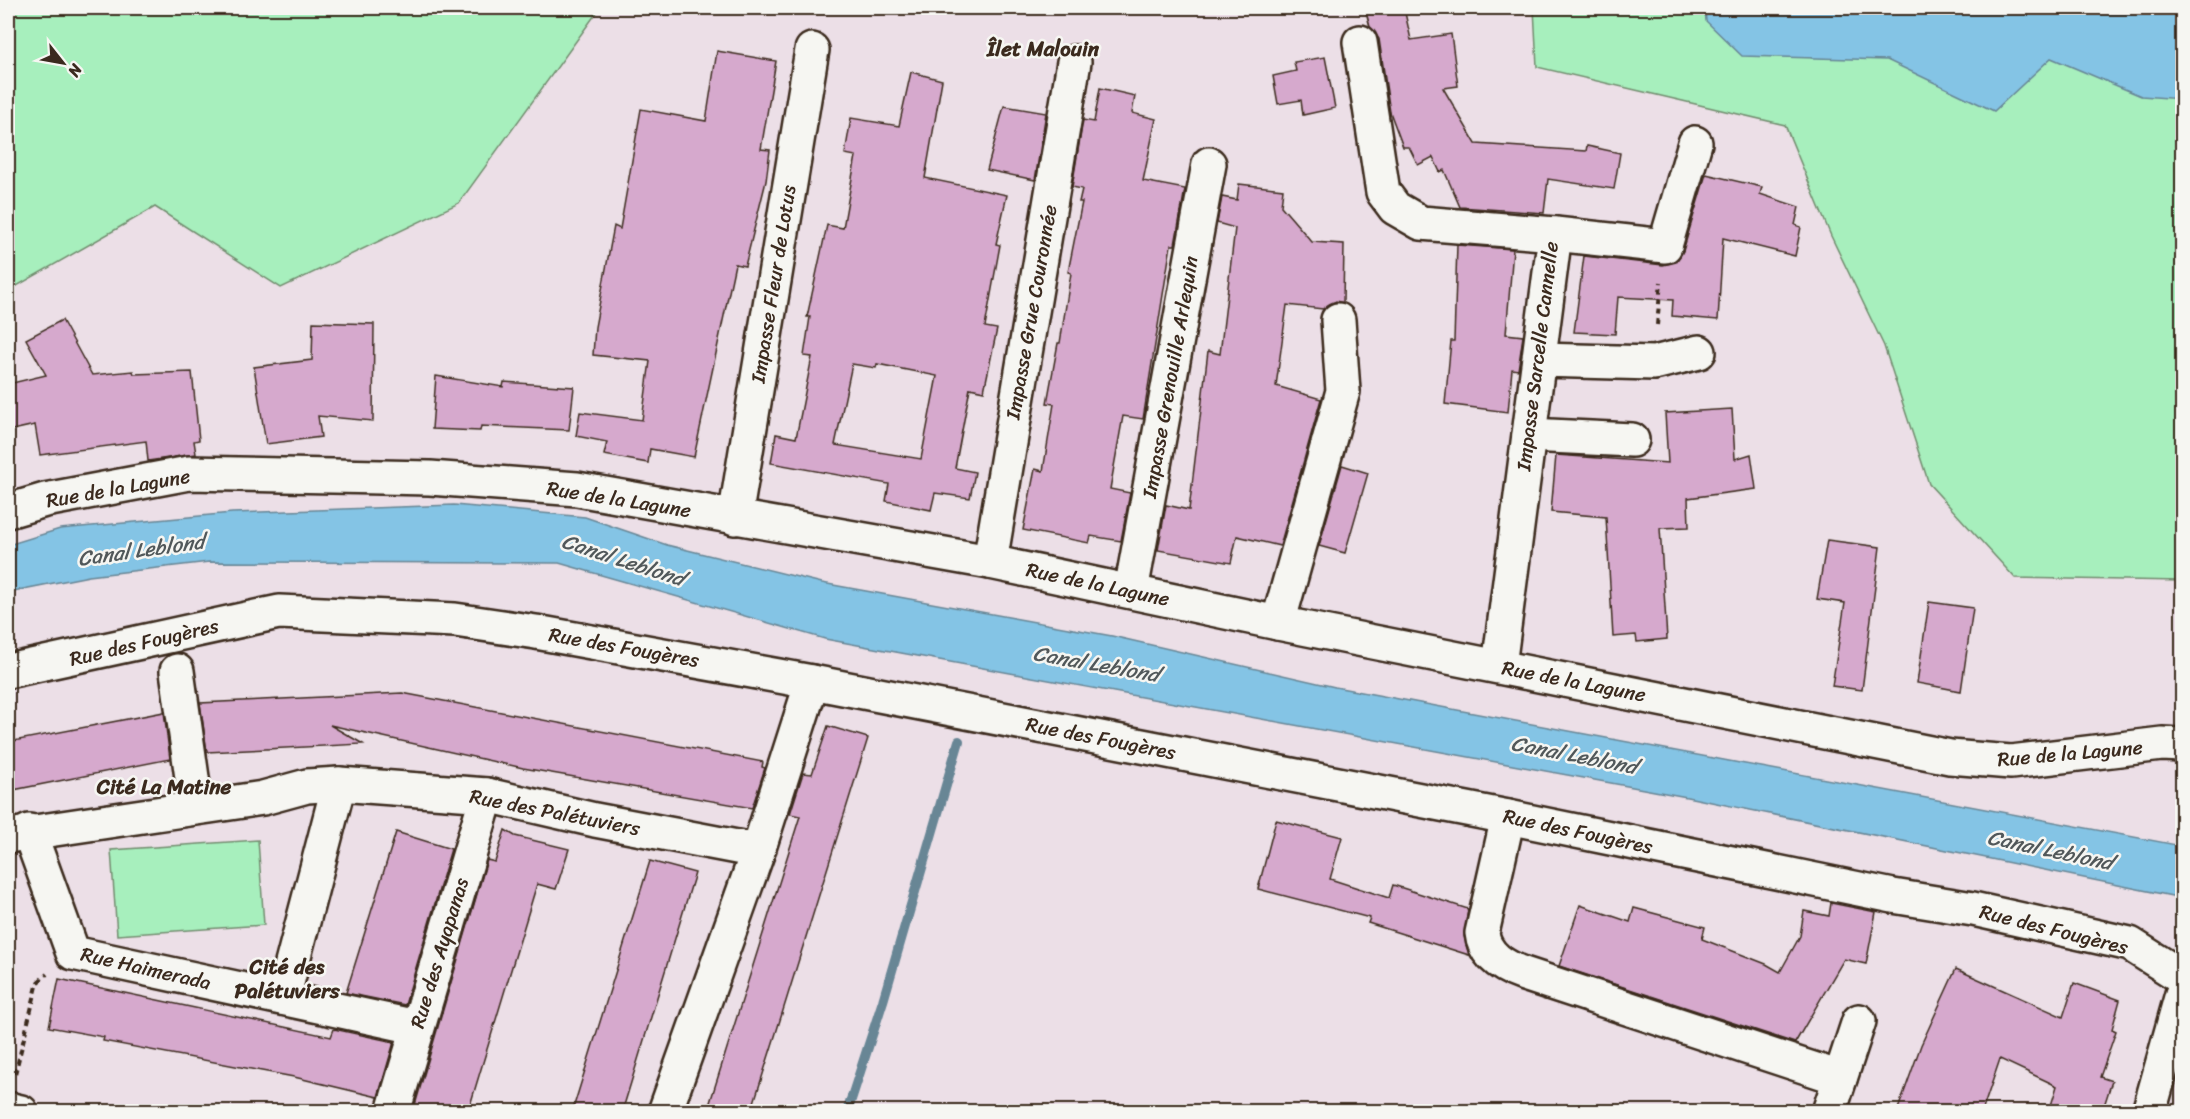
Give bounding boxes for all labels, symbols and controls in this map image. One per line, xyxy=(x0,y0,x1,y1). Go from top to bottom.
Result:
district label: Îlet Malouin xyxy=(986,30,1100,68)
north arrow xyxy=(33,33,93,93)
text: N xyxy=(60,57,91,83)
street label: Impasse Fleur de Lotus xyxy=(740,182,807,387)
street label: Impasse Grue Couronnée xyxy=(995,202,1068,423)
street label: Impasse Sarcelle Cannelle xyxy=(1506,239,1569,474)
street label: Impasse Grenouille Arlequin xyxy=(1132,253,1209,502)
street label: Rue de la Lagune xyxy=(43,459,193,518)
street label: Rue de la Lagune xyxy=(544,471,694,528)
water label: Canal Leblond xyxy=(75,522,212,578)
water label: Canal Leblond xyxy=(557,522,695,600)
street label: Rue de la Lagune xyxy=(1023,552,1173,617)
street label: Rue des Fougères xyxy=(66,608,223,677)
street label: Rue des Fougères xyxy=(546,617,703,678)
water label: Canal Leblond xyxy=(1030,634,1168,695)
street label: Rue de la Lagune xyxy=(1499,650,1649,713)
street label: Rue des Fougères xyxy=(1023,707,1180,770)
water label: Canal Leblond xyxy=(1508,724,1646,787)
street label: Rue de la Lagune xyxy=(1996,730,2144,777)
district label: Cité La Matine xyxy=(96,768,232,806)
street label: Rue des Palétuviers xyxy=(467,779,644,846)
street label: Rue des Fougères xyxy=(1500,799,1657,865)
water label: Canal Leblond xyxy=(1984,818,2122,883)
street label: Rue des Ayapanas xyxy=(400,873,479,1033)
street label: Rue des Fougères xyxy=(1976,894,2133,965)
street label: Rue Haimerada xyxy=(77,937,214,1000)
district label: Cité des Palétuviers xyxy=(234,948,340,1010)

